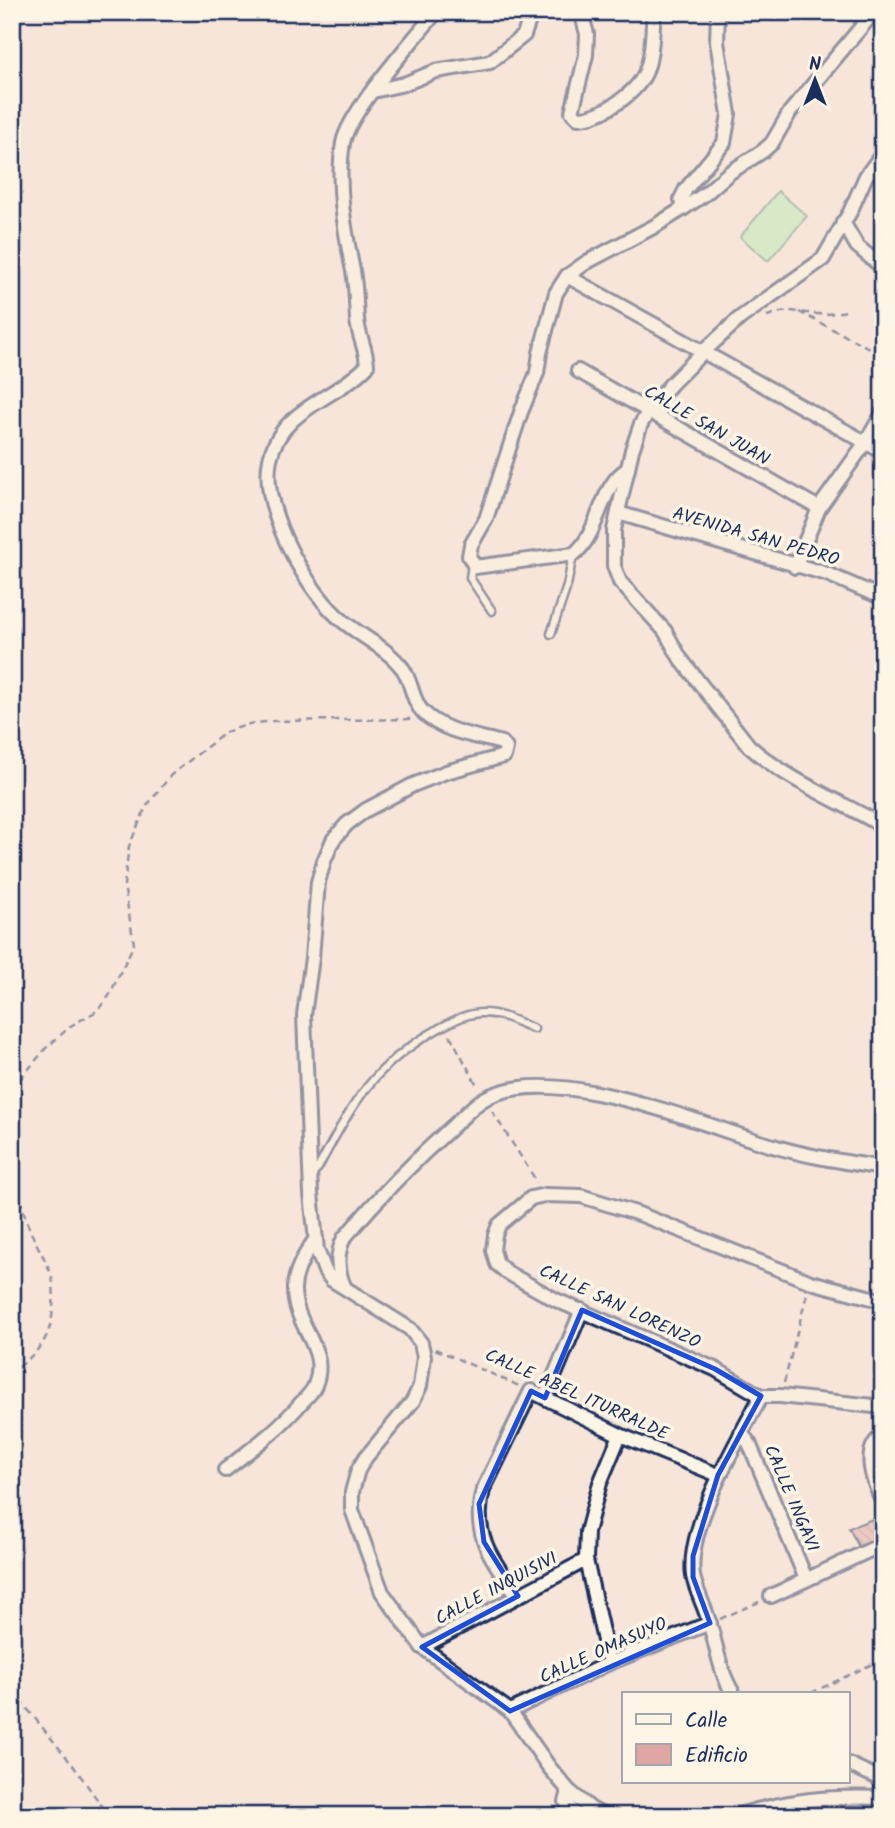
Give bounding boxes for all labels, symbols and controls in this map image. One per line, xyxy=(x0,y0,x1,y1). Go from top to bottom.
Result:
north arrow xyxy=(780,46,850,116)
text: N xyxy=(809,50,821,80)
street label: CALLE SAN JUAN xyxy=(638,378,775,474)
street label: AVENIDA SAN PEDRO xyxy=(669,500,842,575)
street label: CALLE SAN LORENZO xyxy=(534,1257,705,1358)
street label: CALLE ABEL ITURRALDE xyxy=(480,1342,674,1449)
street label: CALLE INGAVI xyxy=(755,1440,826,1557)
street label: CALLE INQUISIVI xyxy=(430,1545,563,1634)
street label: CALLE OMASUYO xyxy=(535,1610,672,1692)
legend xyxy=(622,1692,850,1783)
text: Calle xyxy=(685,1705,728,1738)
text: Edificio xyxy=(685,1740,748,1773)

